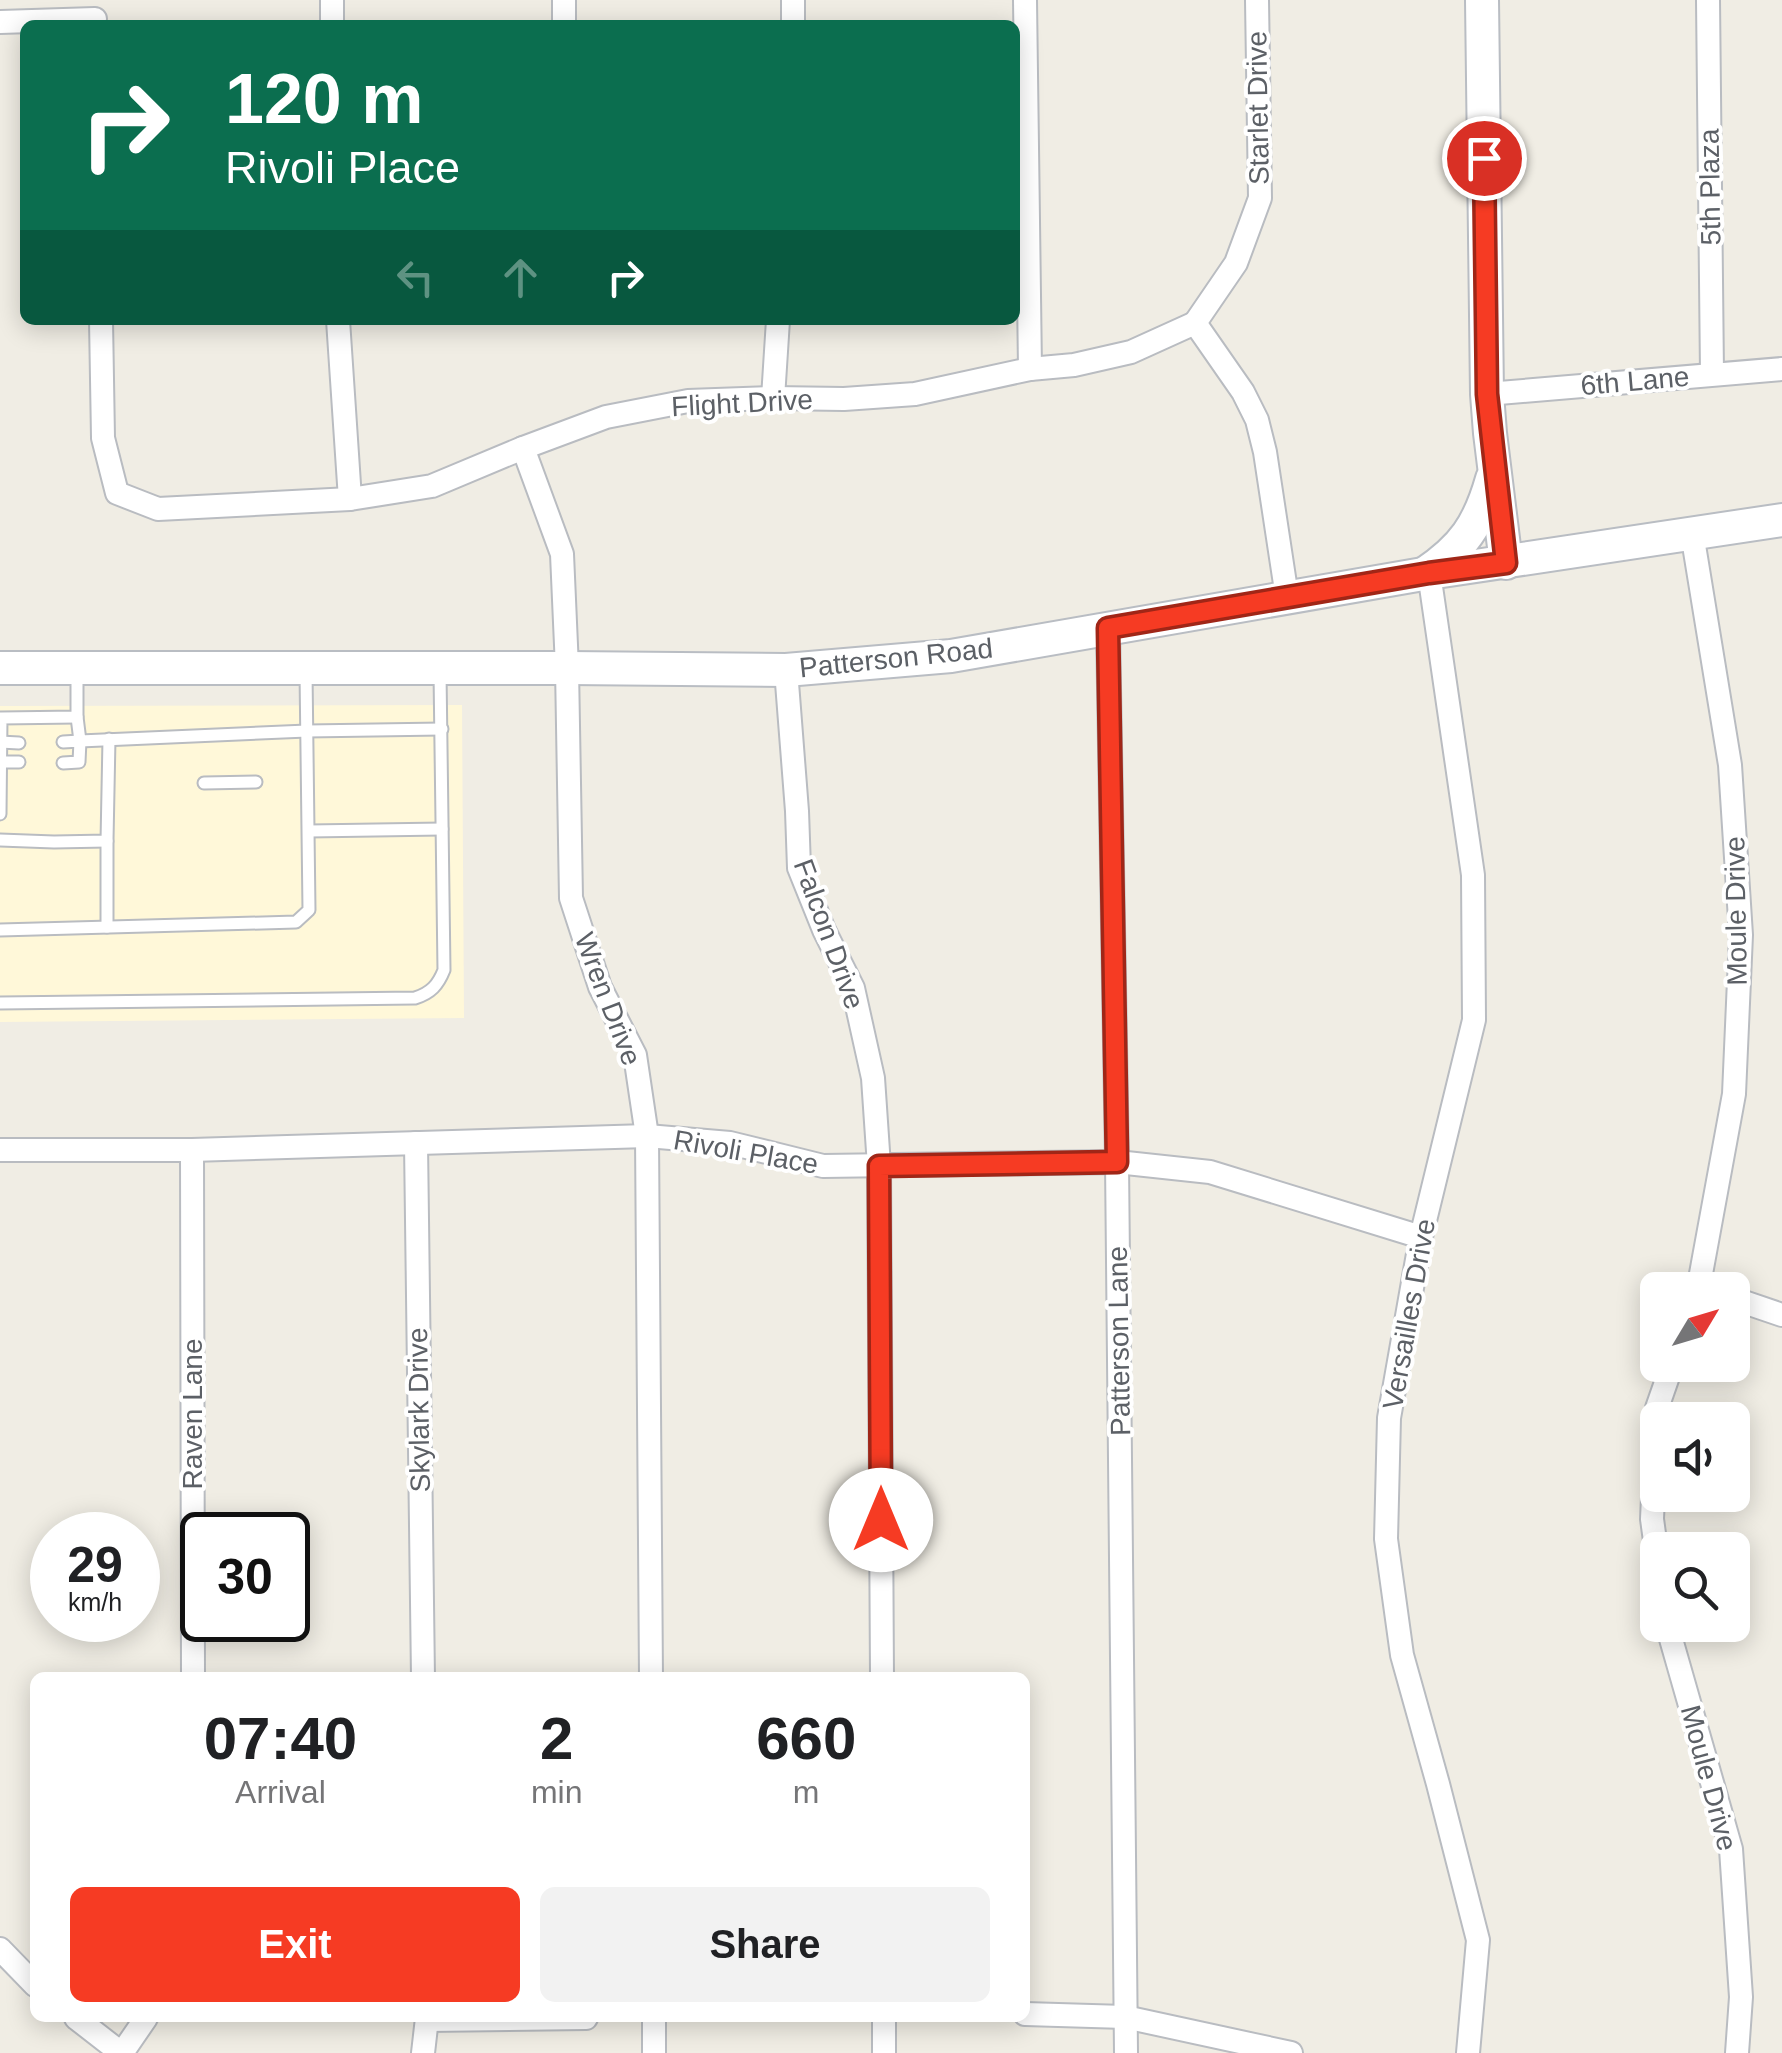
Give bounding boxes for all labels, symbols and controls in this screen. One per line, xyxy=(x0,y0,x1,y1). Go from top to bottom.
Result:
street label: Starlet Drive xyxy=(1241,31,1275,185)
icon: right xyxy=(60,60,190,190)
text: 120 m xyxy=(225,60,423,138)
pin xyxy=(1442,116,1527,201)
street label: 5th Plaza xyxy=(1693,128,1727,246)
icon: arrive xyxy=(1457,131,1512,186)
text: Rivoli Place xyxy=(225,142,460,193)
icon: left xyxy=(388,250,443,305)
icon: ahead xyxy=(493,250,548,305)
icon: right xyxy=(598,250,653,305)
street label: 6th Lane xyxy=(1579,361,1691,401)
street label: Flight Drive xyxy=(670,384,814,422)
street label: Patterson Road xyxy=(798,632,994,684)
street label: Moule Drive xyxy=(1719,836,1753,986)
street label: Falcon Drive xyxy=(788,855,870,1013)
street label: Wren Drive xyxy=(569,928,647,1070)
street label: Rivoli Place xyxy=(671,1124,821,1180)
street label: Versailles Drive xyxy=(1377,1216,1441,1412)
street label: Patterson Lane xyxy=(1102,1246,1136,1436)
north arrow xyxy=(1640,1272,1750,1382)
map controls xyxy=(1640,1272,1750,1642)
street label: Skylark Drive xyxy=(402,1327,436,1493)
street label: Raven Lane xyxy=(177,1338,208,1490)
button: sound xyxy=(1640,1402,1750,1512)
position arrow xyxy=(829,1468,933,1572)
speed limit sign: 30 xyxy=(180,1512,310,1642)
button: search xyxy=(1640,1532,1750,1642)
text: 29 xyxy=(67,1537,123,1593)
text: km/h xyxy=(68,1588,122,1616)
street label: Moule Drive xyxy=(1675,1702,1743,1854)
text: 07:40 xyxy=(204,1705,357,1772)
text: 2 xyxy=(540,1705,573,1772)
text: 660 xyxy=(756,1705,856,1772)
text: Arrival xyxy=(235,1774,326,1810)
text: min xyxy=(531,1774,582,1810)
text: m xyxy=(793,1774,820,1810)
button: Exit xyxy=(70,1887,520,2002)
button: Share xyxy=(540,1887,990,2002)

